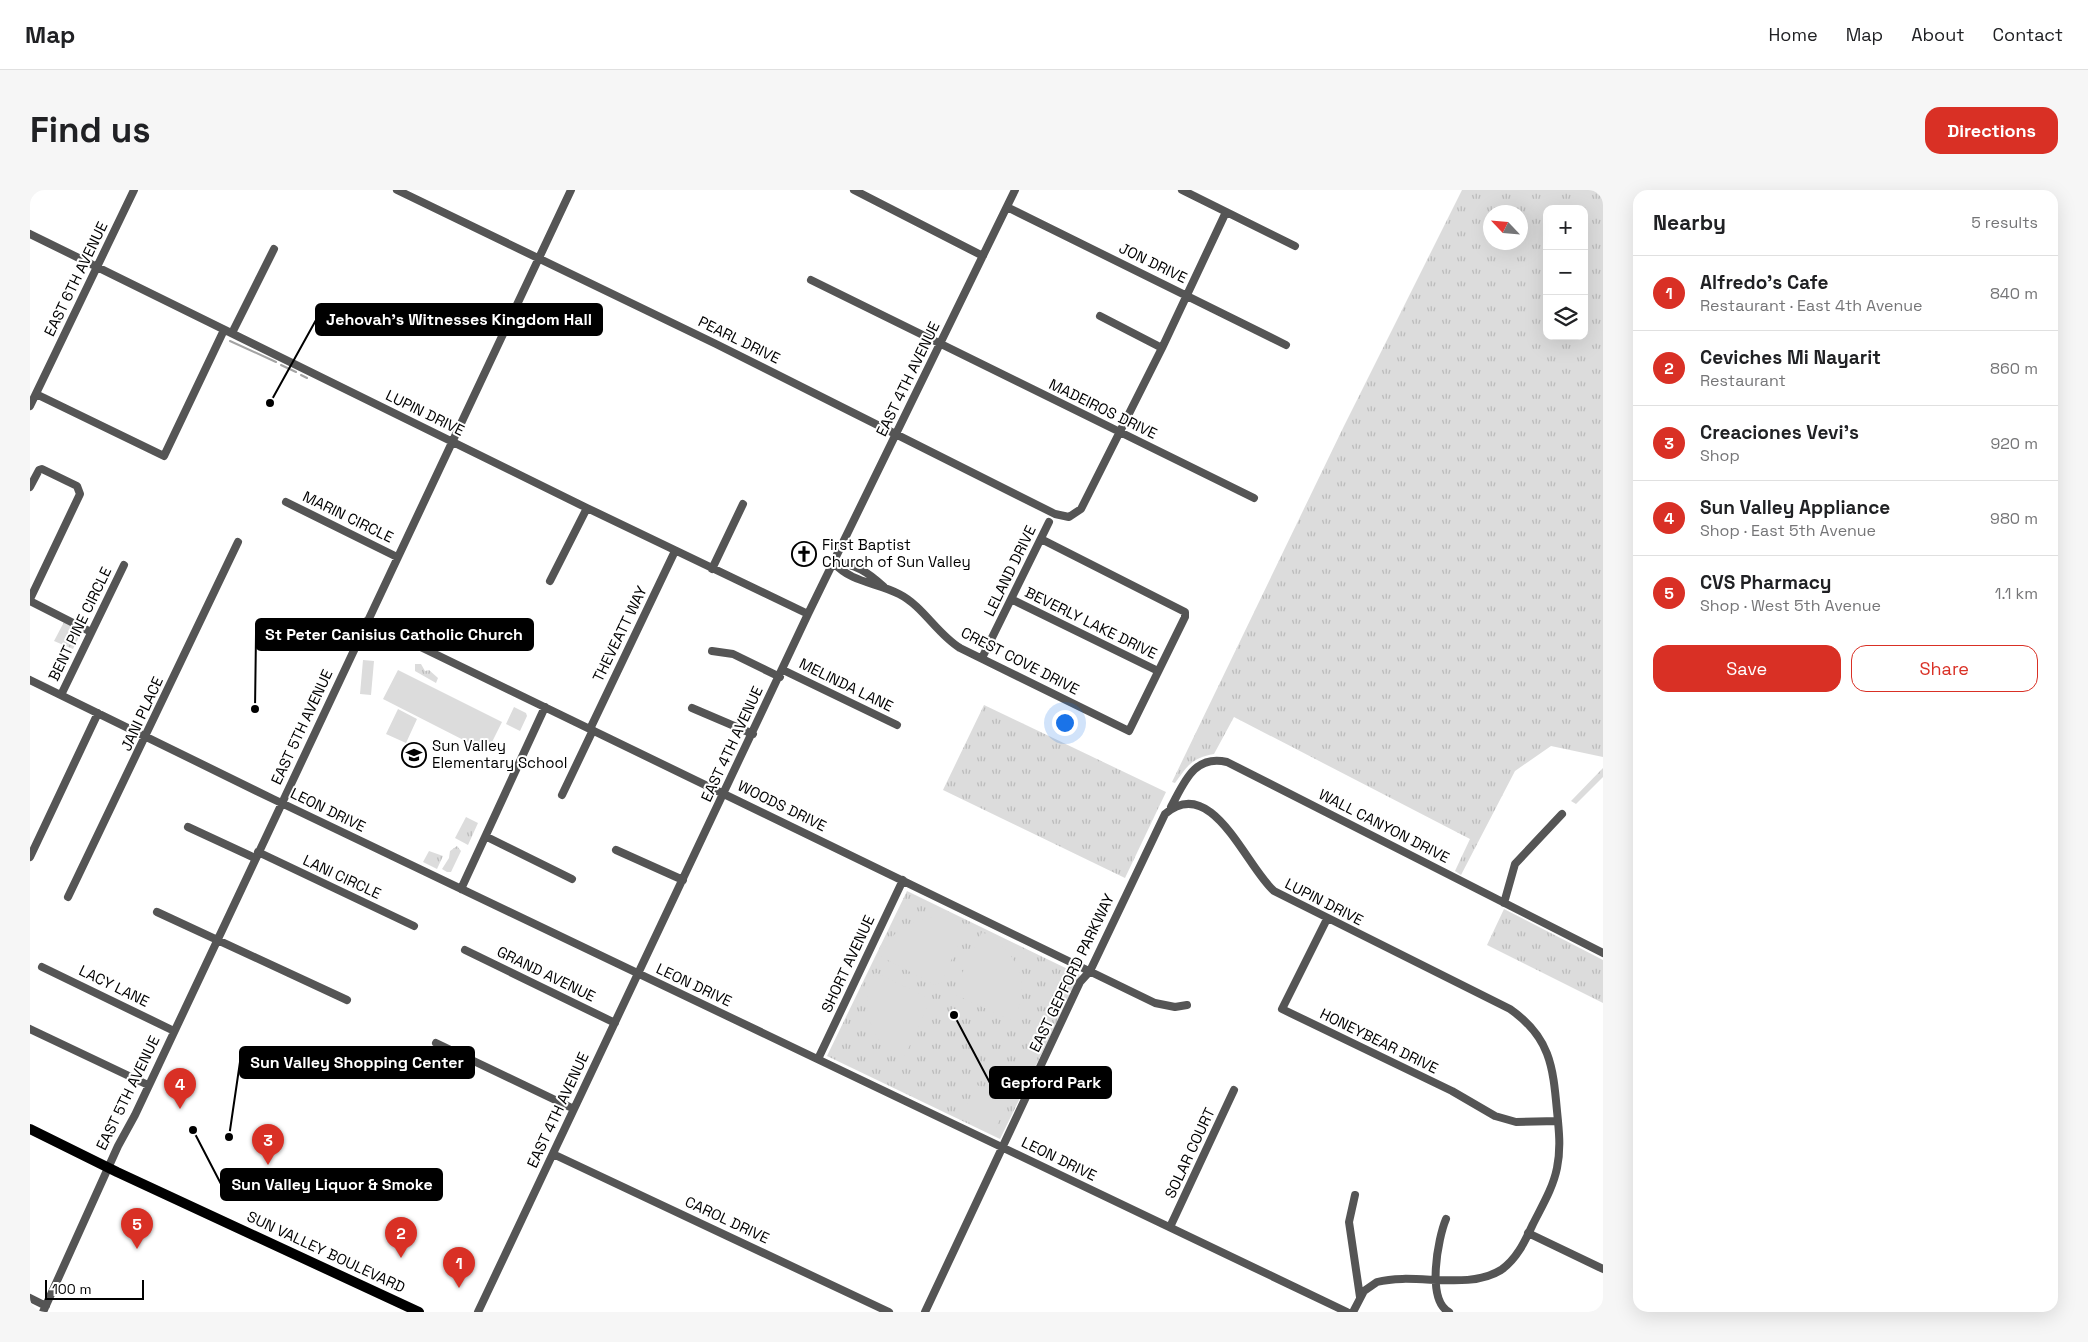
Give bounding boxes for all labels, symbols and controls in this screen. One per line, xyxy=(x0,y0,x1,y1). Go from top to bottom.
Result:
text: Map xyxy=(25,19,75,50)
text: Home xyxy=(1769,23,1818,46)
text: Map xyxy=(1846,23,1883,46)
text: About xyxy=(1911,23,1965,46)
text: Contact xyxy=(1993,23,2063,46)
button: Directions xyxy=(1925,107,2058,154)
text: Find us xyxy=(30,108,151,152)
north arrow xyxy=(1483,205,1528,250)
map controls xyxy=(1543,205,1588,340)
button: + xyxy=(1543,205,1588,250)
text: Nearby xyxy=(1653,209,1726,236)
text: 5 results xyxy=(1971,212,2038,233)
street label: EAST 6TH AVENUE xyxy=(40,218,112,339)
street label: JON DRIVE xyxy=(1116,238,1190,287)
button: − xyxy=(1543,250,1588,295)
text: Alfredo's Cafe xyxy=(1700,270,1828,295)
text: 1 xyxy=(1665,283,1673,304)
text: 840 m xyxy=(1990,283,2038,304)
button: layers xyxy=(1543,295,1588,340)
text: Restaurant · East 4th Avenue xyxy=(1700,295,1922,316)
callout: Jehovah's Witnesses Kingdom Hall xyxy=(316,304,602,335)
text: Jehovah's Witnesses Kingdom Hall xyxy=(326,309,592,330)
street label: PEARL DRIVE xyxy=(695,312,783,368)
street label: EAST 4TH AVENUE xyxy=(872,318,944,439)
text: Ceviches Mi Nayarit xyxy=(1700,345,1881,370)
text: 2 xyxy=(1664,358,1674,379)
text: 860 m xyxy=(1990,358,2038,379)
text: Restaurant xyxy=(1700,370,1786,391)
street label: MADEIROS DRIVE xyxy=(1046,374,1160,443)
street label: LUPIN DRIVE xyxy=(383,385,468,440)
text: Creaciones Vevi's xyxy=(1700,420,1859,445)
text: 3 xyxy=(1664,433,1674,454)
text: 920 m xyxy=(1990,433,2038,454)
text: Shop xyxy=(1700,445,1740,466)
street label: MARIN CIRCLE xyxy=(300,486,397,547)
text: Sun Valley Appliance xyxy=(1700,495,1890,520)
text: 4 xyxy=(1664,508,1674,529)
text: 980 m xyxy=(1990,508,2038,529)
text: Shop · East 5th Avenue xyxy=(1700,520,1876,541)
street label: LELAND DRIVE xyxy=(979,522,1040,619)
place label: First Baptist Church of Sun Valley xyxy=(822,535,971,571)
church icon: First Baptist Church of Sun Valley xyxy=(791,541,817,567)
street label: BENT PINE CIRCLE xyxy=(44,564,115,684)
text: CVS Pharmacy xyxy=(1700,570,1832,595)
street label: BEVERLY LAKE DRIVE xyxy=(1022,582,1160,663)
street label: THEVEATT WAY xyxy=(588,583,651,685)
text: 5 xyxy=(1664,583,1674,604)
text: 1.1 km xyxy=(1995,583,2038,604)
text: Shop · West 5th Avenue xyxy=(1700,595,1881,616)
callout: St Peter Canisius Catholic Church xyxy=(256,619,533,650)
street label: CREST COVE DRIVE xyxy=(958,622,1083,699)
text: St Peter Canisius Catholic Church xyxy=(265,624,523,645)
button: Save xyxy=(1653,645,1841,692)
button: Share xyxy=(1851,645,2038,692)
street label: MELINDA LANE xyxy=(796,654,896,715)
street label: EAST 5TH AVENUE xyxy=(267,666,337,787)
street label: JANI PLACE xyxy=(116,674,167,754)
street label: EAST 4TH AVENUE xyxy=(696,683,767,805)
your location xyxy=(1052,710,1078,736)
place label: Sun Valley Elementary School xyxy=(432,736,568,772)
school or university icon: Sun Valley Elementary School xyxy=(401,742,427,768)
street label: WOODS DRIVE xyxy=(735,776,830,835)
street label: LEON DRIVE xyxy=(288,783,369,836)
street label: WALL CANYON DRIVE xyxy=(1316,784,1453,867)
street label: LANI CIRCLE xyxy=(300,850,384,903)
street label: LUPIN DRIVE xyxy=(1282,874,1367,929)
street label: EAST GEPFORD PARKWAY xyxy=(1025,890,1118,1055)
street label: SHORT AVENUE xyxy=(817,912,878,1016)
street label: GRAND AVENUE xyxy=(494,942,599,1006)
street label: LEON DRIVE xyxy=(653,959,735,1010)
street label: LACY LANE xyxy=(76,960,152,1011)
street label: HONEYBEAR DRIVE xyxy=(1317,1004,1442,1077)
street label: EAST 5TH AVENUE xyxy=(92,1032,163,1153)
callout: Sun Valley Shopping Center xyxy=(240,1047,474,1078)
street label: EAST 4TH AVENUE xyxy=(522,1049,593,1171)
text: Sun Valley Shopping Center xyxy=(250,1052,464,1073)
callout: Gepford Park xyxy=(990,1067,1111,1098)
pin: 4 xyxy=(164,1068,196,1109)
text: Gepford Park xyxy=(1001,1072,1101,1093)
street label: SOLAR COURT xyxy=(1160,1104,1219,1201)
pin: 3 xyxy=(252,1124,284,1165)
street label: LEON DRIVE xyxy=(1019,1132,1100,1185)
callout: Sun Valley Liquor & Smoke xyxy=(221,1169,442,1200)
text: Sun Valley Liquor & Smoke xyxy=(231,1174,433,1195)
street label: CAROL DRIVE xyxy=(682,1192,772,1247)
street label: SUN VALLEY BOULEVARD xyxy=(244,1207,408,1297)
pin: 5 xyxy=(121,1208,153,1249)
pin: 2 xyxy=(385,1217,417,1258)
pin: 1 xyxy=(443,1247,475,1288)
scale bar xyxy=(45,1277,144,1300)
text: 100 m xyxy=(52,1280,91,1298)

